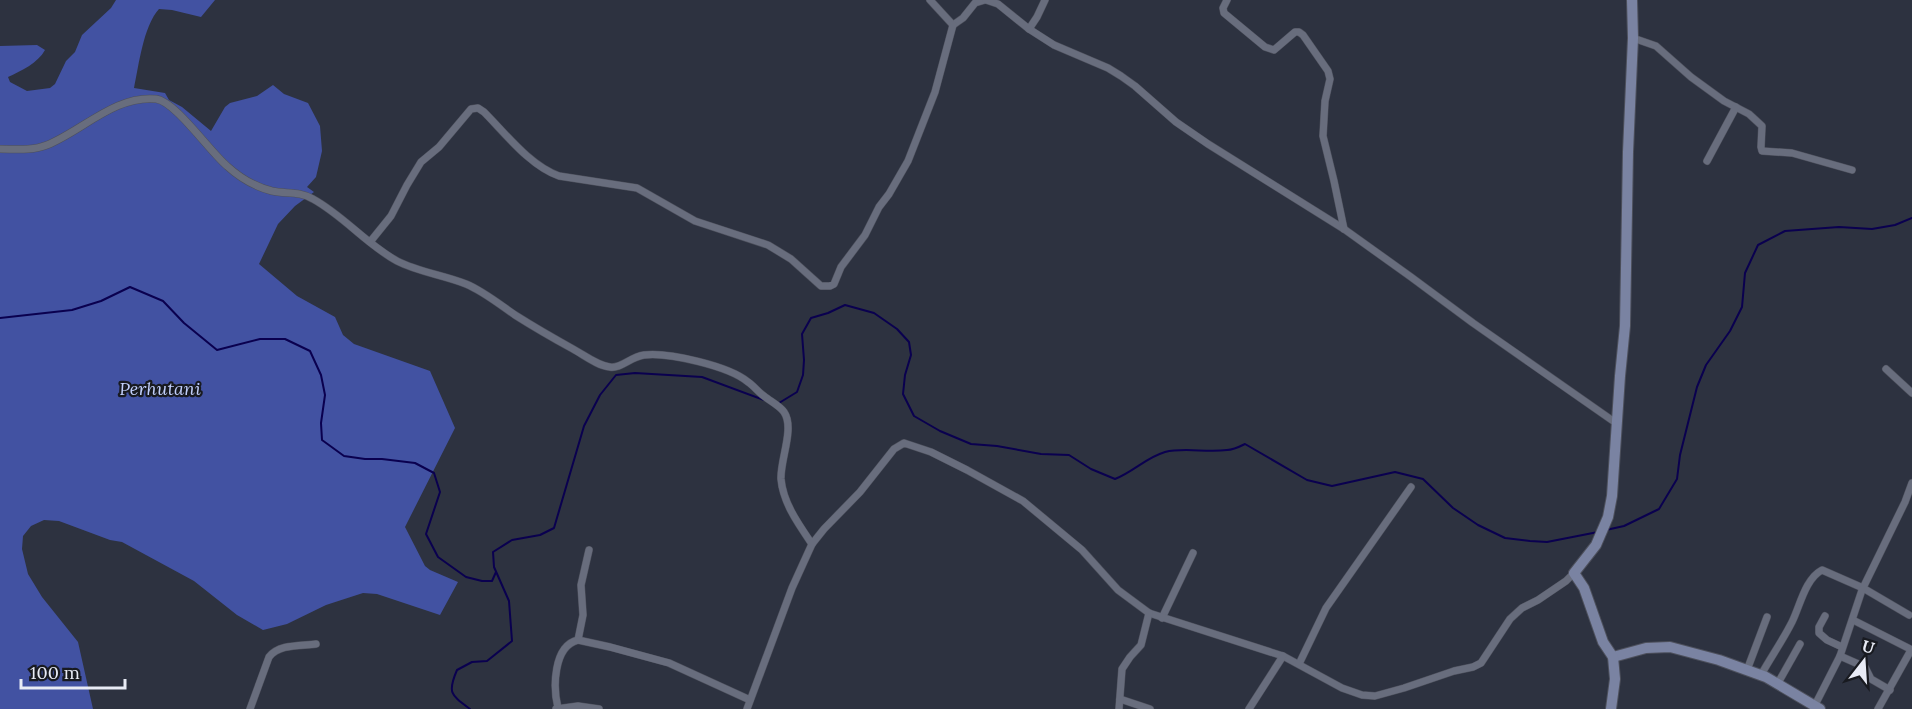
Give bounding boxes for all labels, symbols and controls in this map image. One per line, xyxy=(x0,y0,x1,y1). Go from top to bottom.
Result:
park label: Perhutani xyxy=(119,377,201,400)
north arrow xyxy=(1834,631,1894,691)
text: U xyxy=(1860,635,1877,658)
scale bar xyxy=(21,652,124,690)
text: 100 m xyxy=(30,661,80,684)

